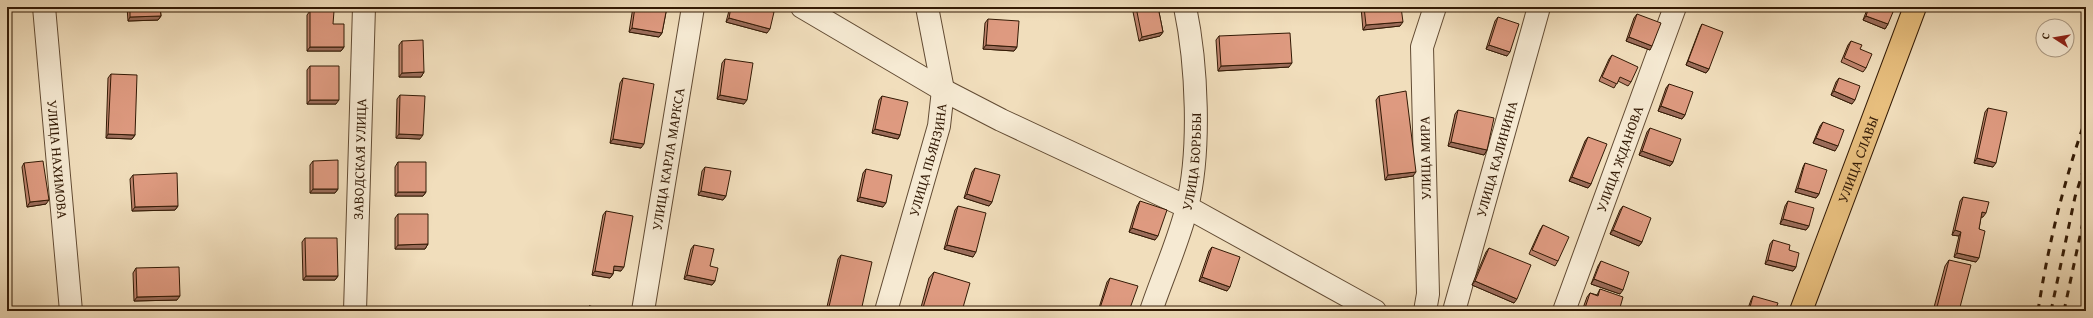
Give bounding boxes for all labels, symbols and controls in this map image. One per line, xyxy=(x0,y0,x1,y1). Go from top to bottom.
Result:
north arrow xyxy=(2035,18,2075,58)
text: С xyxy=(2037,31,2054,41)
street label: УЛИЦА КАРЛА МАРКСА xyxy=(646,86,690,232)
street label: ЗАВОДСКАЯ УЛИЦА xyxy=(348,98,371,220)
street label: УЛИЦА КАЛИНИНА xyxy=(1471,98,1522,219)
street label: УЛИЦА НАХИМОВА xyxy=(42,99,73,220)
street label: УЛИЦА ПЬЯНЗИНА xyxy=(904,102,952,219)
street label: УЛИЦА ЖДАНОВА xyxy=(1591,103,1648,215)
street label: УЛИЦА БОРЬБЫ xyxy=(1177,113,1206,212)
street label: УЛИЦА СЛАВЫ xyxy=(1832,113,1883,206)
street label: УЛИЦА МИРА xyxy=(1414,115,1436,200)

